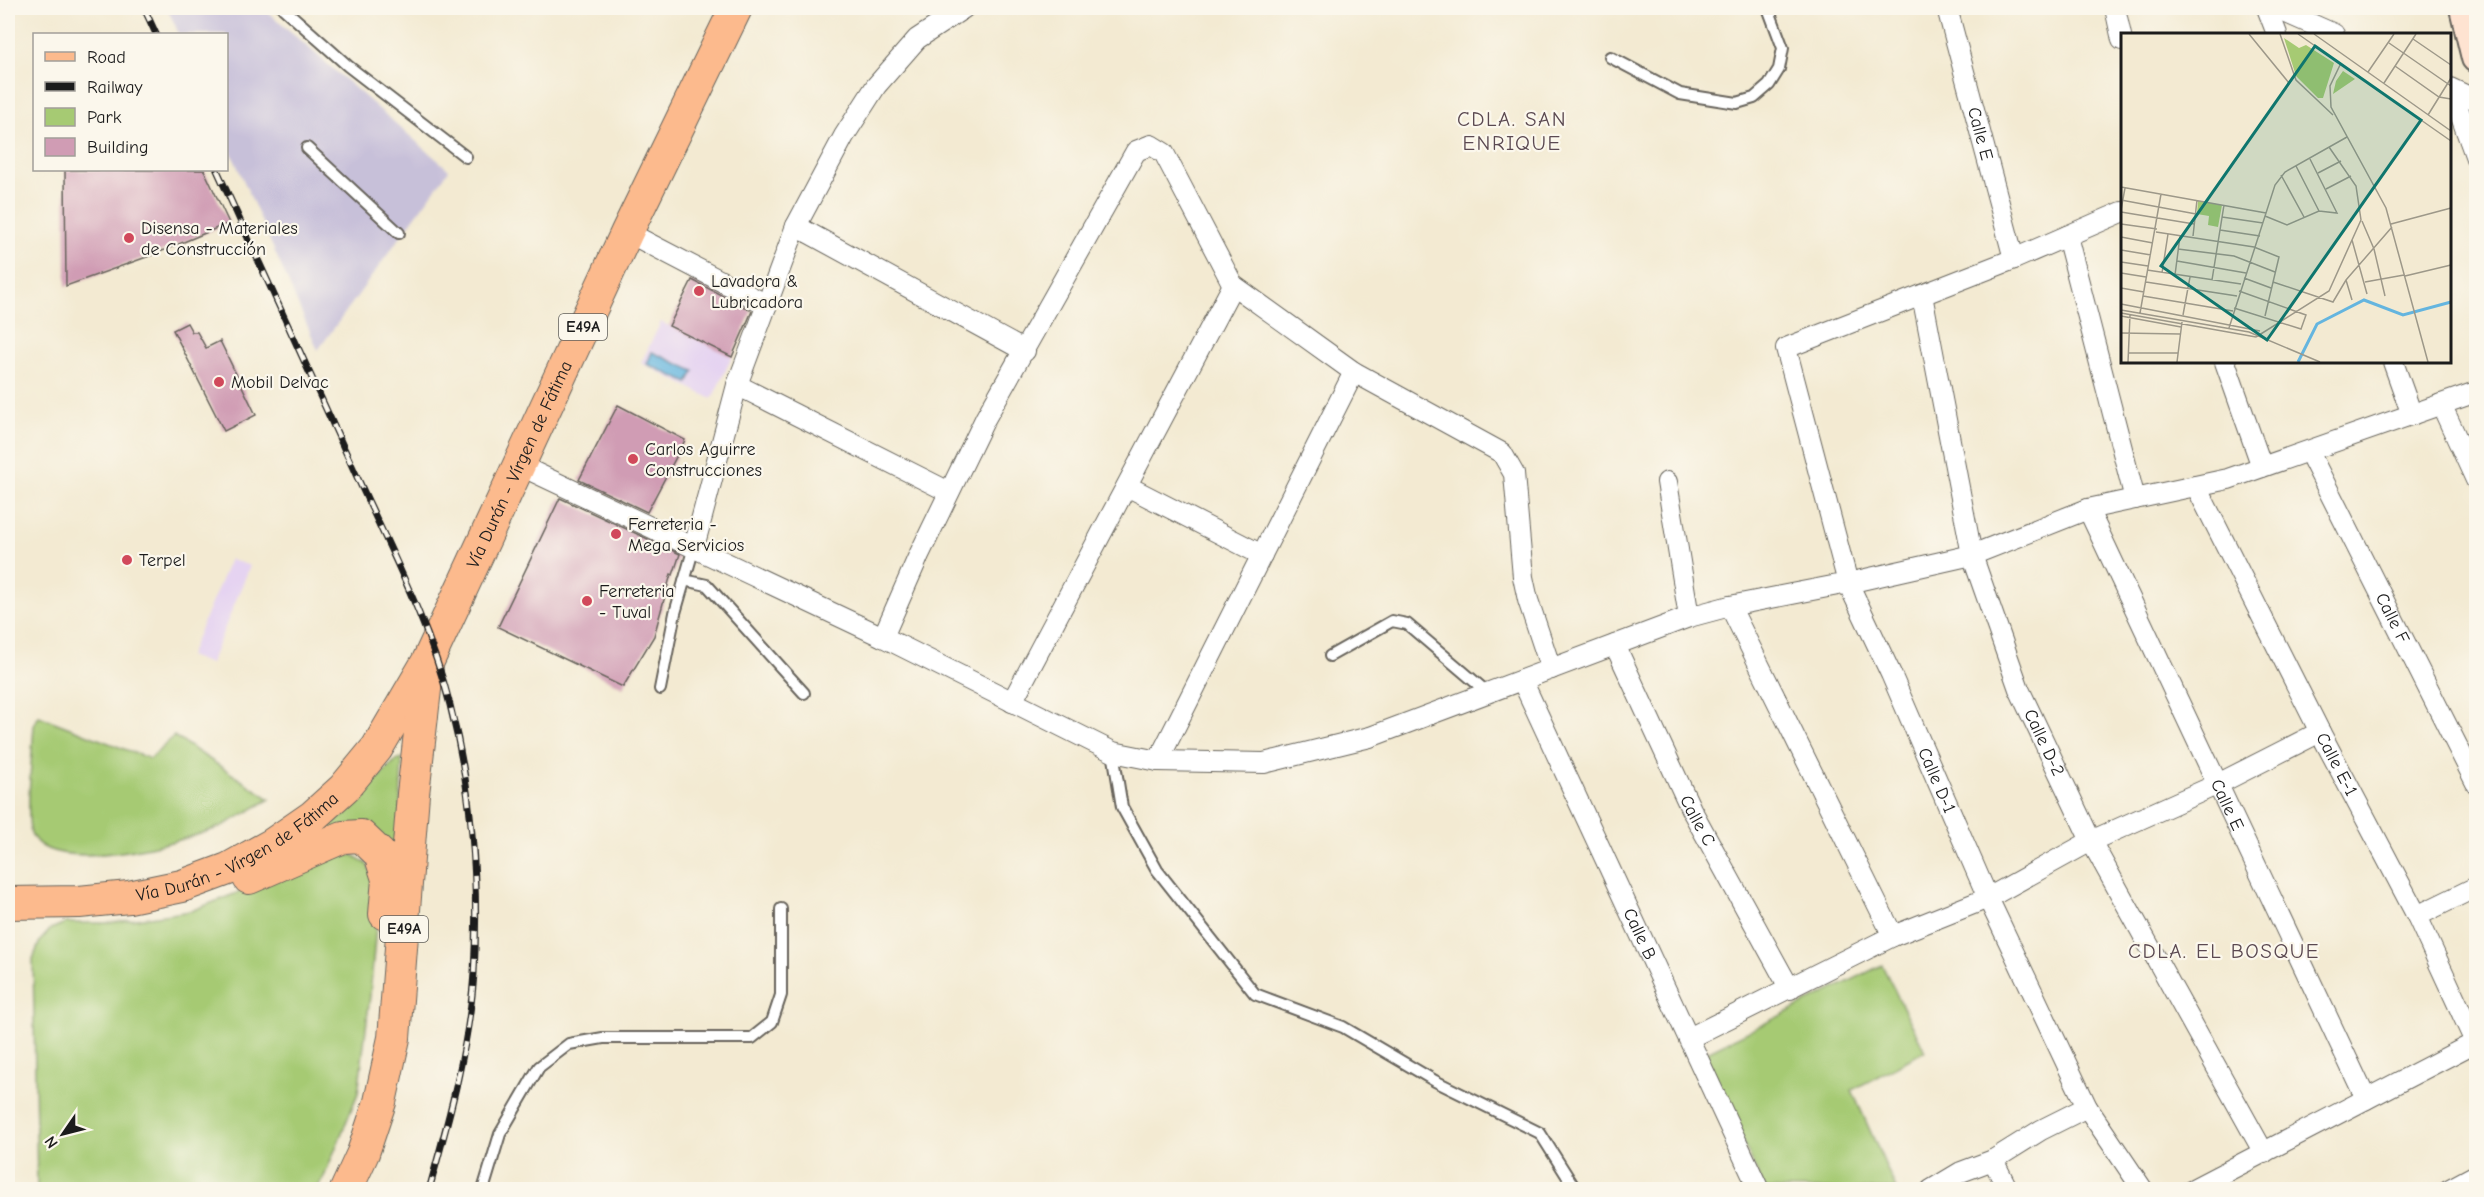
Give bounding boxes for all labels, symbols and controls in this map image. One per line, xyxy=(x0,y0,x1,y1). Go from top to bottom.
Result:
legend xyxy=(33,33,228,171)
inset map xyxy=(2121,33,2451,363)
text: Road xyxy=(87,47,126,68)
text: Railway xyxy=(87,77,144,98)
street label: Calle E xyxy=(1963,105,1998,163)
text: Park xyxy=(87,107,122,128)
district label: CDLA. SAN ENRIQUE xyxy=(1457,107,1567,155)
text: Building xyxy=(87,137,149,158)
place label: Disensa - Materiales de Construcción xyxy=(141,218,298,260)
marker: Disensa - Materiales de Construcción xyxy=(122,231,136,245)
place label: Lavadora & Lubricadora xyxy=(711,271,803,313)
marker: Lavadora & Lubricadora xyxy=(692,284,706,298)
road number: E49A xyxy=(559,314,607,340)
street label: Vía Durán - Vírgen de Fátima xyxy=(462,357,576,571)
place label: Mobil Delvac xyxy=(231,372,329,393)
marker: Mobil Delvac xyxy=(212,375,226,389)
place label: Carlos Aguirre Construcciones xyxy=(645,439,762,481)
marker: Carlos Aguirre Construcciones xyxy=(626,452,640,466)
place label: Ferreteria - Mega Servicios xyxy=(628,514,744,556)
marker: Ferreteria - Mega Servicios xyxy=(609,527,623,541)
place label: Terpel xyxy=(139,550,186,571)
marker: Terpel xyxy=(120,553,134,567)
place label: Ferreteria - Tuval xyxy=(599,581,675,623)
street label: Calle F xyxy=(2371,589,2415,647)
marker: Ferreteria - Tuval xyxy=(580,594,594,608)
street label: Calle D-2 xyxy=(2020,706,2069,779)
street label: Calle E-1 xyxy=(2312,729,2362,799)
street label: Calle D-1 xyxy=(1914,744,1960,816)
street label: Calle E xyxy=(2206,776,2248,834)
street label: Vía Durán - Vírgen de Fátima xyxy=(134,788,343,906)
street label: Calle C xyxy=(1676,792,1720,849)
street label: Calle B xyxy=(1619,905,1661,963)
road number: E49A xyxy=(380,916,428,942)
district label: CDLA. EL BOSQUE xyxy=(2128,939,2320,963)
north arrow xyxy=(33,1104,93,1164)
text: N xyxy=(41,1133,62,1151)

